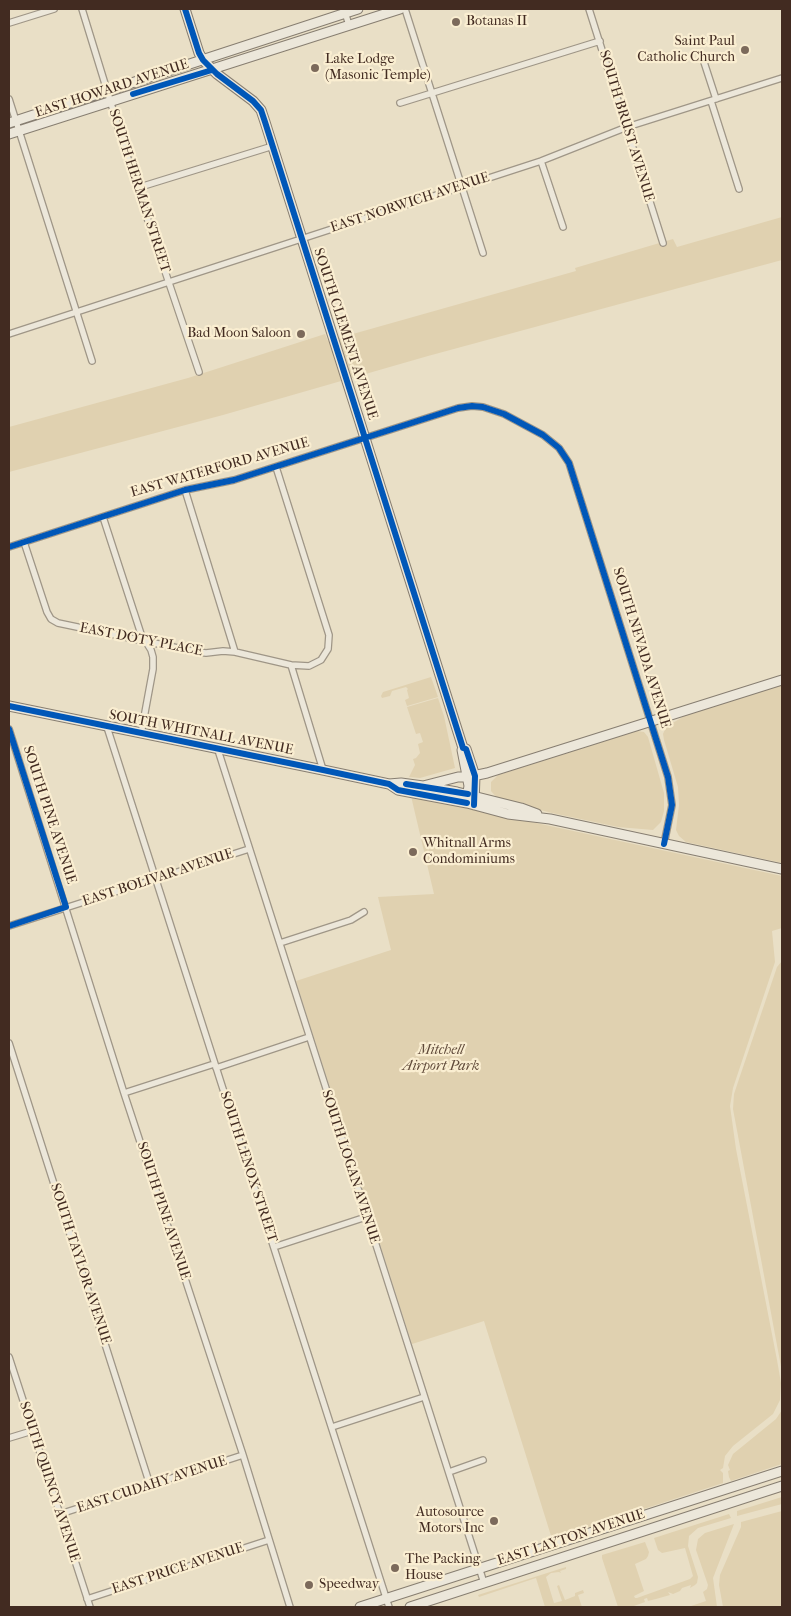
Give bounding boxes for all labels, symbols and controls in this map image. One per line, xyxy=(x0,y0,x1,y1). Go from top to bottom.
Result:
place label: Botanas II xyxy=(466,14,527,30)
marker: Botanas II xyxy=(450,16,462,28)
place label: Saint Paul Catholic Church xyxy=(637,34,735,66)
marker: Saint Paul Catholic Church xyxy=(739,44,751,56)
street label: SOUTH BRUST AVENUE xyxy=(595,48,657,204)
place label: Lake Lodge (Masonic Temple) xyxy=(325,52,431,84)
street label: EAST HOWARD AVENUE xyxy=(33,56,191,122)
marker: Lake Lodge (Masonic Temple) xyxy=(309,62,321,74)
street label: SOUTH HERMAN STREET xyxy=(105,107,173,275)
street label: EAST NORWICH AVENUE xyxy=(328,169,492,237)
street label: SOUTH CLEMENT AVENUE xyxy=(309,246,381,422)
place label: Bad Moon Saloon xyxy=(187,326,291,342)
marker: Bad Moon Saloon xyxy=(295,328,307,340)
street label: EAST WATERFORD AVENUE xyxy=(129,434,311,502)
street label: SOUTH NEVADA AVENUE xyxy=(609,566,673,730)
street label: EAST DOTY PLACE xyxy=(78,620,204,660)
street label: SOUTH WHITNALL AVENUE xyxy=(107,707,295,759)
street label: SOUTH PINE AVENUE xyxy=(19,744,79,886)
place label: Whitnall Arms Condominiums xyxy=(423,836,515,869)
street label: EAST BOLIVAR AVENUE xyxy=(80,846,236,910)
marker: Whitnall Arms Condominiums xyxy=(407,846,419,858)
park label: Mitchell Airport Park xyxy=(403,1043,479,1076)
street label: SOUTH LOGAN AVENUE xyxy=(317,1088,383,1246)
street label: SOUTH LENOX STREET xyxy=(216,1089,280,1245)
street label: SOUTH PINE AVENUE xyxy=(133,1140,193,1282)
street label: SOUTH TAYLOR AVENUE xyxy=(46,1181,114,1347)
street label: SOUTH QUINCY AVENUE xyxy=(15,1400,83,1564)
street label: EAST CUDAHY AVENUE xyxy=(75,1453,229,1517)
place label: Autosource Motors Inc xyxy=(416,1505,484,1538)
street label: EAST LAYTON AVENUE xyxy=(495,1506,647,1570)
marker: Autosource Motors Inc xyxy=(488,1515,500,1527)
street label: EAST PRICE AVENUE xyxy=(110,1540,246,1598)
place label: The Packing House xyxy=(405,1552,480,1584)
marker: The Packing House xyxy=(389,1562,401,1574)
place label: Speedway xyxy=(319,1577,379,1593)
marker: Speedway xyxy=(303,1579,315,1591)

